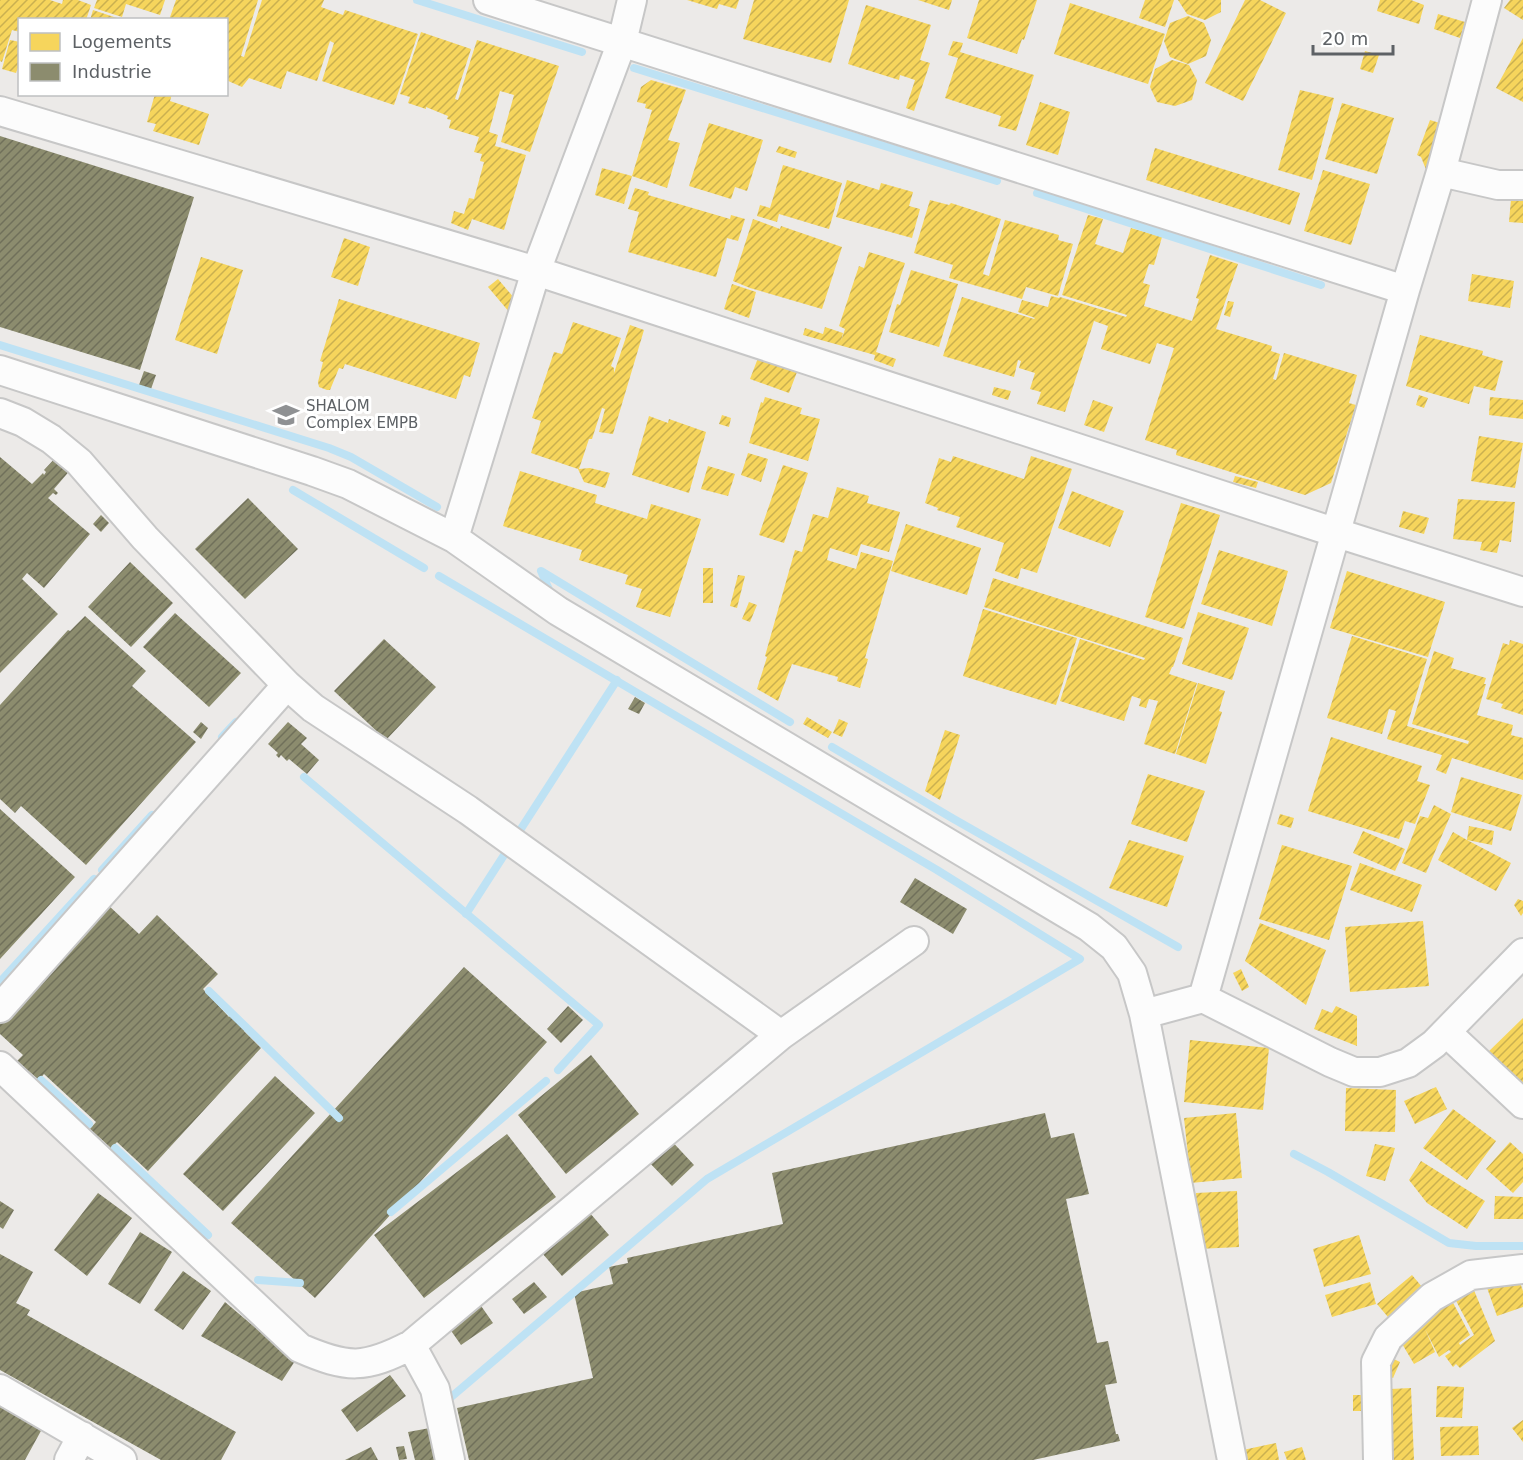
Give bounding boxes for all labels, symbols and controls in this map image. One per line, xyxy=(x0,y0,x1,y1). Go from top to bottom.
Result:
legend xyxy=(18,18,228,96)
scale bar xyxy=(1313,18,1392,56)
text: 20 m xyxy=(1322,28,1368,49)
text: Logements xyxy=(72,31,172,52)
text: Industrie xyxy=(72,61,151,82)
place label: SHALOM Complex EMPB xyxy=(306,397,418,432)
school or university icon: SHALOM Complex EMPB xyxy=(271,400,301,430)

